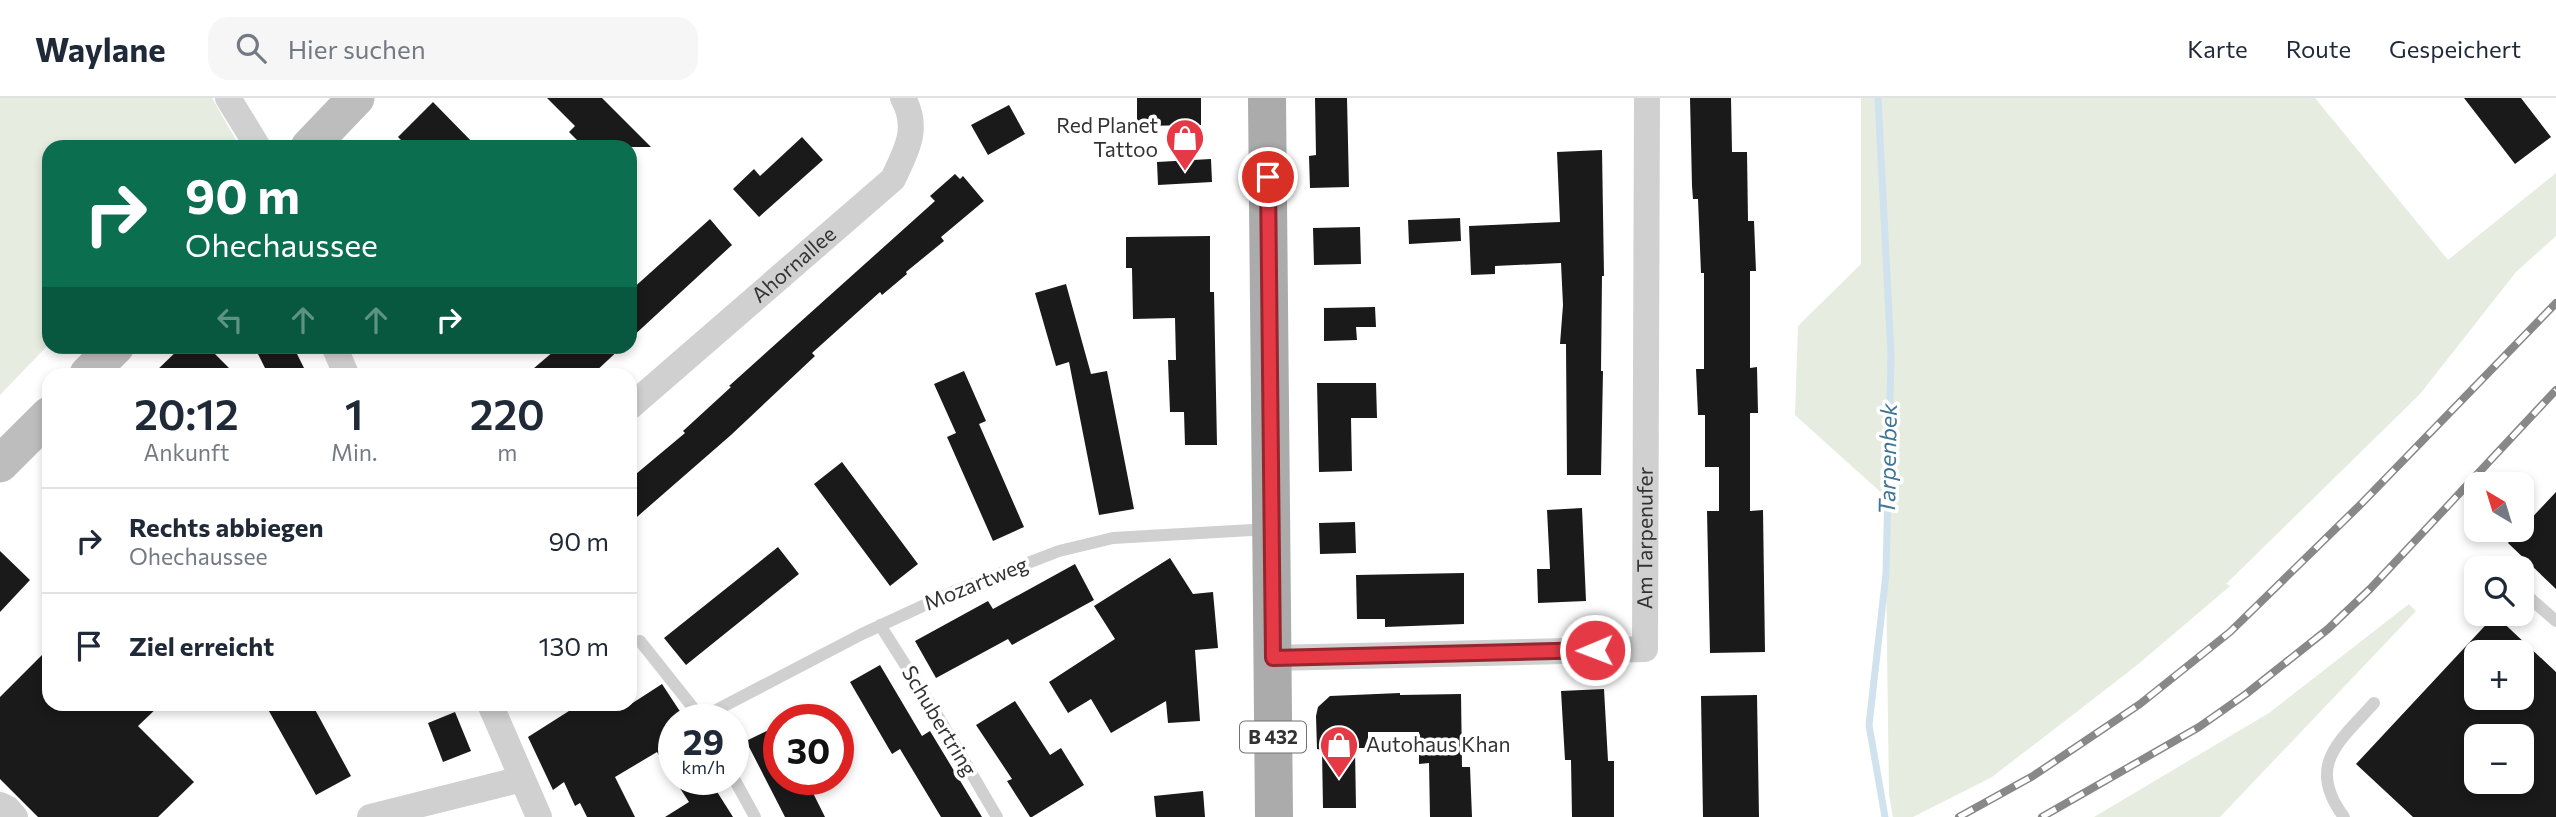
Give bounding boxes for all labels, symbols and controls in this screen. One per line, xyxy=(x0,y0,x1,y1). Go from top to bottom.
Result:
search box xyxy=(208,17,698,80)
text: Waylane xyxy=(35,28,166,69)
icon: search xyxy=(232,29,270,67)
text: Hier suchen xyxy=(288,33,426,64)
text: Karte xyxy=(2187,34,2248,63)
text: Route xyxy=(2286,34,2351,63)
text: Gespeichert xyxy=(2389,34,2521,63)
place label: Red Planet Tattoo xyxy=(1056,112,1158,161)
shop icon: Red Planet Tattoo xyxy=(1164,117,1206,172)
pin xyxy=(1238,147,1298,207)
icon: arrive xyxy=(1249,158,1287,196)
text: 90 m xyxy=(185,164,300,224)
icon: right xyxy=(70,168,161,259)
street label: Ahornallee xyxy=(746,220,840,307)
text: Ohechaussee xyxy=(185,224,378,264)
icon: left xyxy=(211,301,249,339)
icon: ahead xyxy=(284,301,322,339)
icon: ahead xyxy=(357,301,395,339)
icon: right xyxy=(430,301,468,339)
text: 20:12 xyxy=(134,387,239,439)
text: 1 xyxy=(345,387,364,439)
text: 220 xyxy=(470,387,545,439)
water label: Tarpenbek xyxy=(1872,403,1902,515)
text: Ankunft xyxy=(143,438,229,466)
text: Min. xyxy=(331,438,377,466)
text: m xyxy=(497,438,517,466)
street label: Am Tarpenufer xyxy=(1631,467,1657,609)
north arrow xyxy=(2464,472,2534,542)
map controls xyxy=(2464,472,2534,794)
text: Rechts abbiegen xyxy=(129,511,324,542)
icon: right xyxy=(70,522,108,560)
text: 90 m xyxy=(549,525,609,556)
text: Ohechaussee xyxy=(129,542,268,570)
street label: Mozartweg xyxy=(920,550,1031,615)
button: search xyxy=(2464,556,2534,626)
position arrow xyxy=(1558,613,1632,687)
icon: arrive xyxy=(70,627,108,665)
text: Ziel erreicht xyxy=(129,630,274,661)
text: 130 m xyxy=(538,630,609,661)
button: + xyxy=(2464,640,2534,710)
street label: Schubertring xyxy=(898,661,983,780)
speed limit sign: 30 xyxy=(763,704,854,795)
text: 29 xyxy=(683,719,724,762)
road number: B 432 xyxy=(1240,722,1306,752)
shop icon: Autohaus Khan xyxy=(1318,724,1360,779)
button: − xyxy=(2464,724,2534,794)
place label: Autohaus Khan xyxy=(1366,731,1510,756)
text: km/h xyxy=(682,756,725,778)

